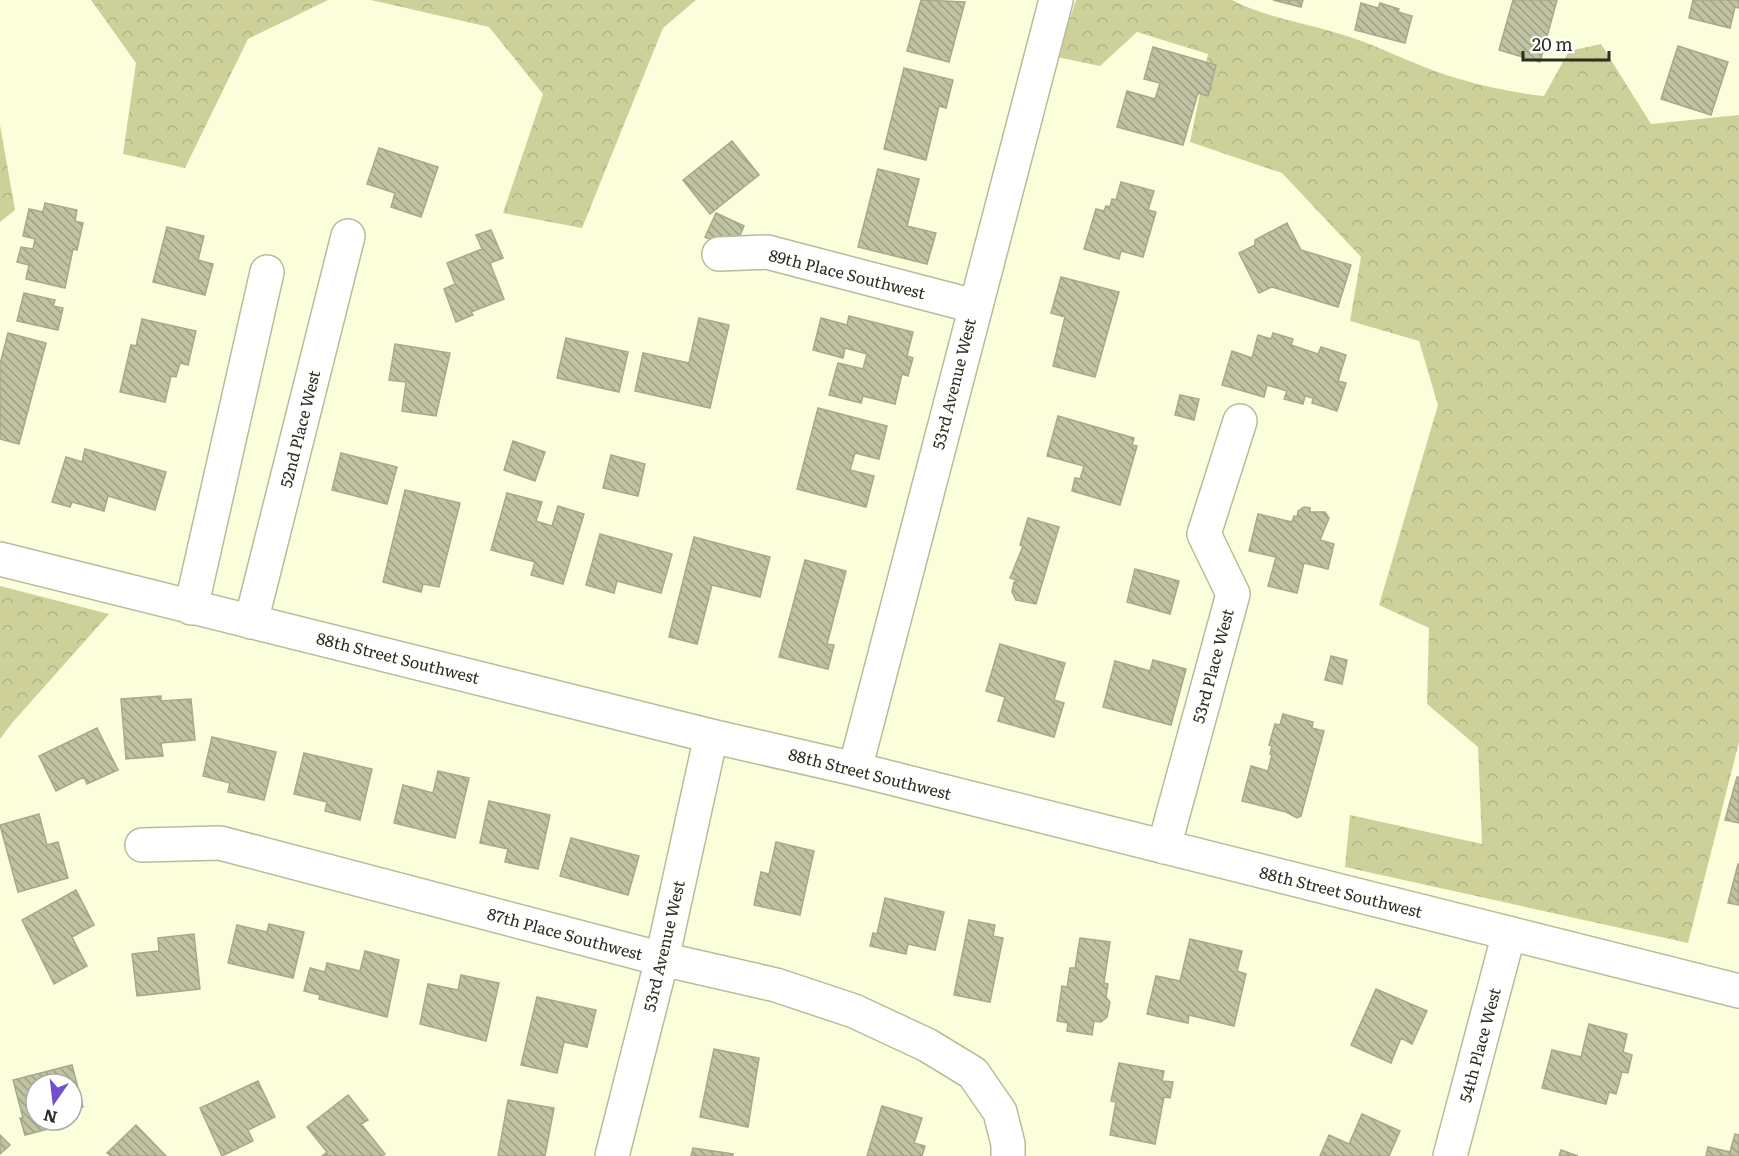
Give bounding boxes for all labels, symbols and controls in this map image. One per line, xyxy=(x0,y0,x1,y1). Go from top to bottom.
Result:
scale bar xyxy=(1523,24,1608,62)
text: 20 m xyxy=(1532,30,1573,57)
street label: 89th Place Southwest xyxy=(766,242,929,304)
street label: 53rd Avenue West xyxy=(925,315,981,452)
street label: 52nd Place West xyxy=(273,367,325,490)
street label: 53rd Place West xyxy=(1185,605,1239,726)
street label: 88th Street Southwest xyxy=(314,625,483,689)
street label: 88th Street Southwest xyxy=(786,741,955,805)
street label: 88th Street Southwest xyxy=(1257,859,1426,923)
street label: 53rd Avenue West xyxy=(636,877,690,1014)
street label: 87th Place Southwest xyxy=(485,901,646,965)
street label: 54th Place West xyxy=(1452,984,1506,1105)
north arrow xyxy=(24,1072,84,1132)
text: N xyxy=(41,1104,60,1131)

